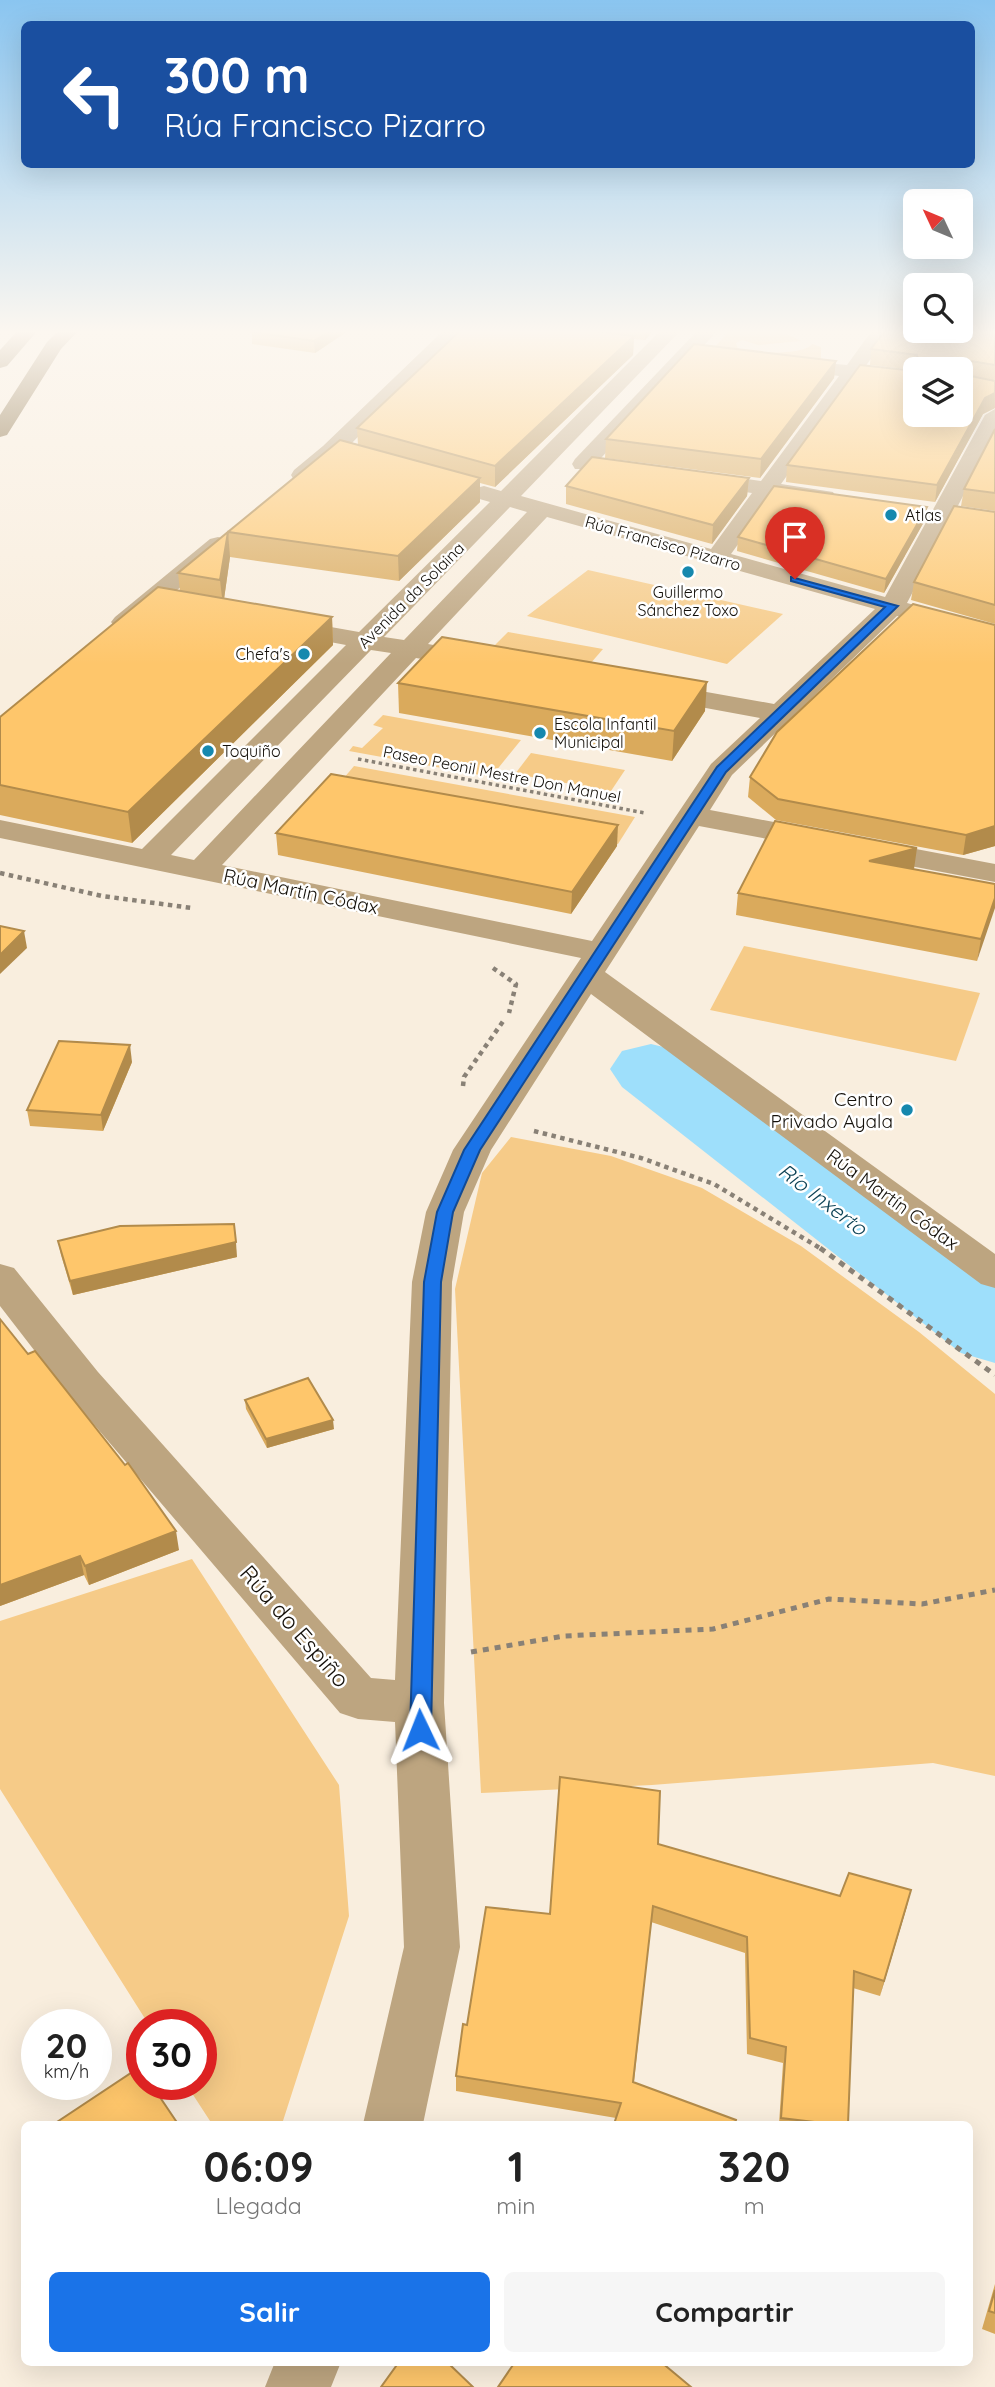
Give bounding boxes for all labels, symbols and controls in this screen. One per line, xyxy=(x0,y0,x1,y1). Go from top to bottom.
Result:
text: 300 m xyxy=(164,44,309,105)
icon: left xyxy=(49,49,140,140)
text: Rúa Francisco Pizarro xyxy=(164,105,486,145)
north arrow xyxy=(903,189,973,259)
map controls xyxy=(903,189,973,427)
button: search xyxy=(903,273,973,343)
button: layers xyxy=(903,357,973,427)
place label: Atlas xyxy=(905,505,942,525)
pin xyxy=(765,507,825,579)
marker: Atlas xyxy=(883,507,899,523)
street label: Rúa Francisco Pizarro xyxy=(583,511,743,575)
icon: arrive xyxy=(776,518,814,556)
street label: Avenida da Solaina xyxy=(354,538,468,652)
marker: Guillermo Sánchez Toxo xyxy=(680,564,696,580)
place label: Guillermo Sánchez Toxo xyxy=(638,582,738,620)
place label: Chefa's xyxy=(235,644,290,664)
marker: Chefa's xyxy=(296,646,312,662)
place label: Escola Infantil Municipal xyxy=(554,714,657,752)
marker: Escola Infantil Municipal xyxy=(532,725,548,741)
place label: Toquiño xyxy=(222,741,281,761)
street label: Paseo Peonil Mestre Don Manuel xyxy=(381,741,623,807)
marker: Toquiño xyxy=(200,743,216,759)
street label: Rúa Martín Códax xyxy=(222,863,380,919)
place label: Centro Privado Ayala xyxy=(771,1087,893,1133)
marker: Centro Privado Ayala xyxy=(899,1102,915,1118)
street label: Rúa Martín Códax xyxy=(822,1143,964,1255)
water label: Río Inxerto xyxy=(774,1157,873,1241)
street label: Rúa do Espiño xyxy=(234,1559,356,1693)
position arrow xyxy=(383,1693,457,1767)
speed limit sign: 30 xyxy=(126,2009,217,2100)
text: 20 xyxy=(46,2023,87,2067)
text: km/h xyxy=(44,2060,89,2083)
text: 06:09 xyxy=(204,2140,314,2193)
text: 1 xyxy=(508,2140,524,2193)
text: 320 xyxy=(718,2140,790,2193)
text: Llegada xyxy=(216,2191,302,2220)
text: min xyxy=(496,2191,536,2220)
text: m xyxy=(744,2191,765,2220)
button: Salir xyxy=(49,2272,490,2352)
button: Compartir xyxy=(504,2272,945,2352)

